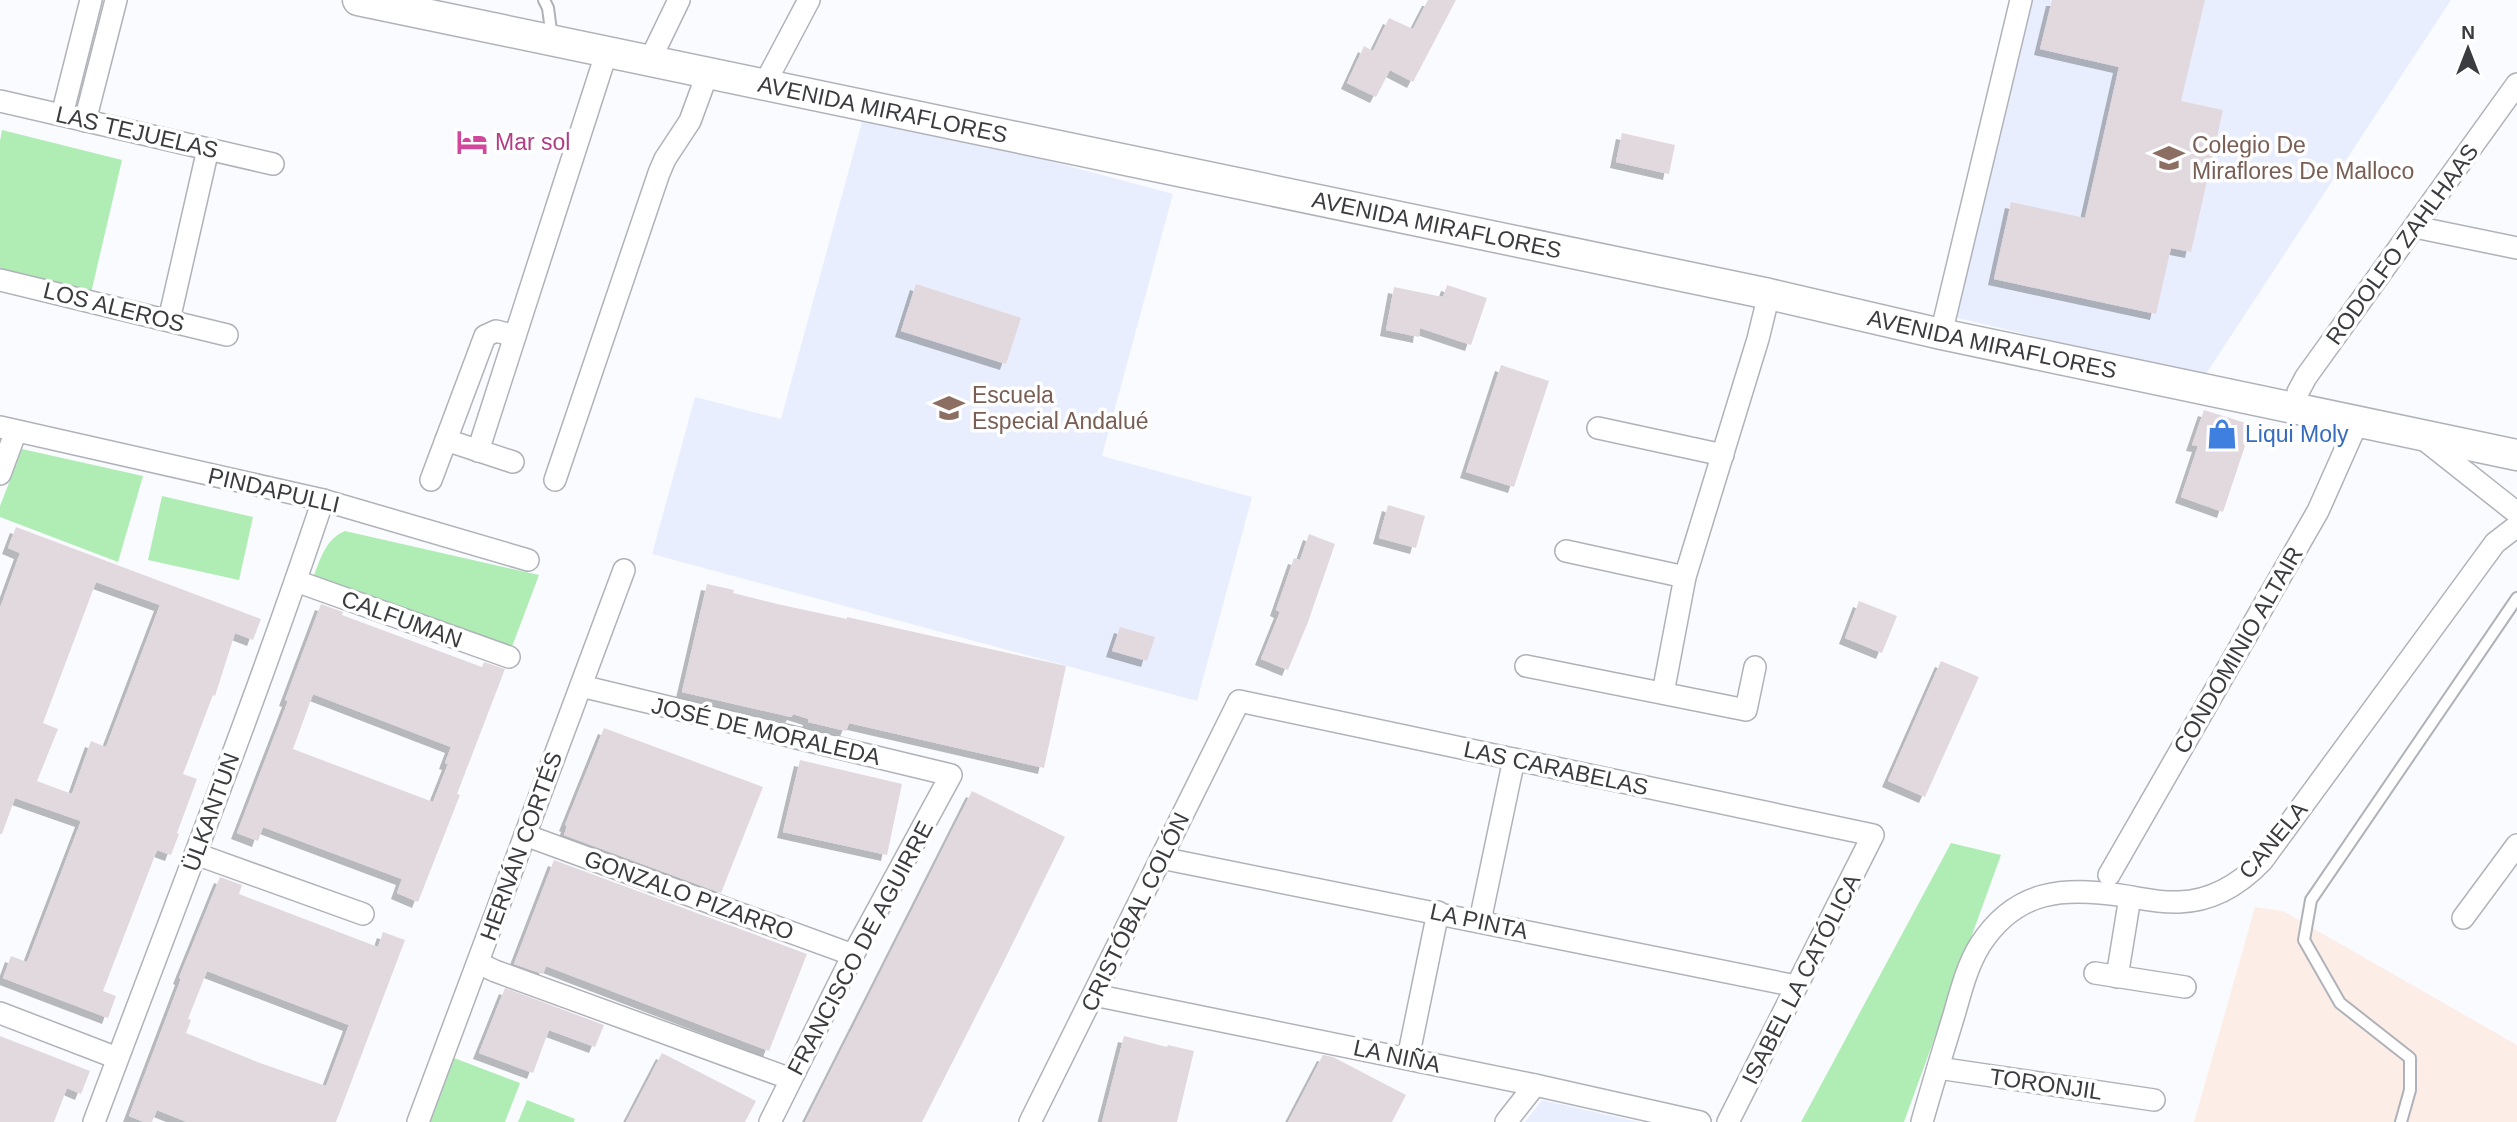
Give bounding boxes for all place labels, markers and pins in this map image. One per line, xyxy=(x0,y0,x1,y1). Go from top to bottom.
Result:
hotel icon: Mar sol xyxy=(455,125,489,159)
place label: Mar sol xyxy=(495,129,570,155)
place label: Colegio De Miraflores De Malloco xyxy=(2192,132,2414,184)
school or university icon: Colegio De Miraflores De Malloco xyxy=(2152,141,2186,175)
place label: Escuela Especial Andalué xyxy=(972,382,1148,434)
school or university icon: Escuela Especial Andalué xyxy=(932,391,966,425)
shop icon: Liqui Moly xyxy=(2205,417,2239,451)
place label: Liqui Moly xyxy=(2245,421,2349,447)

